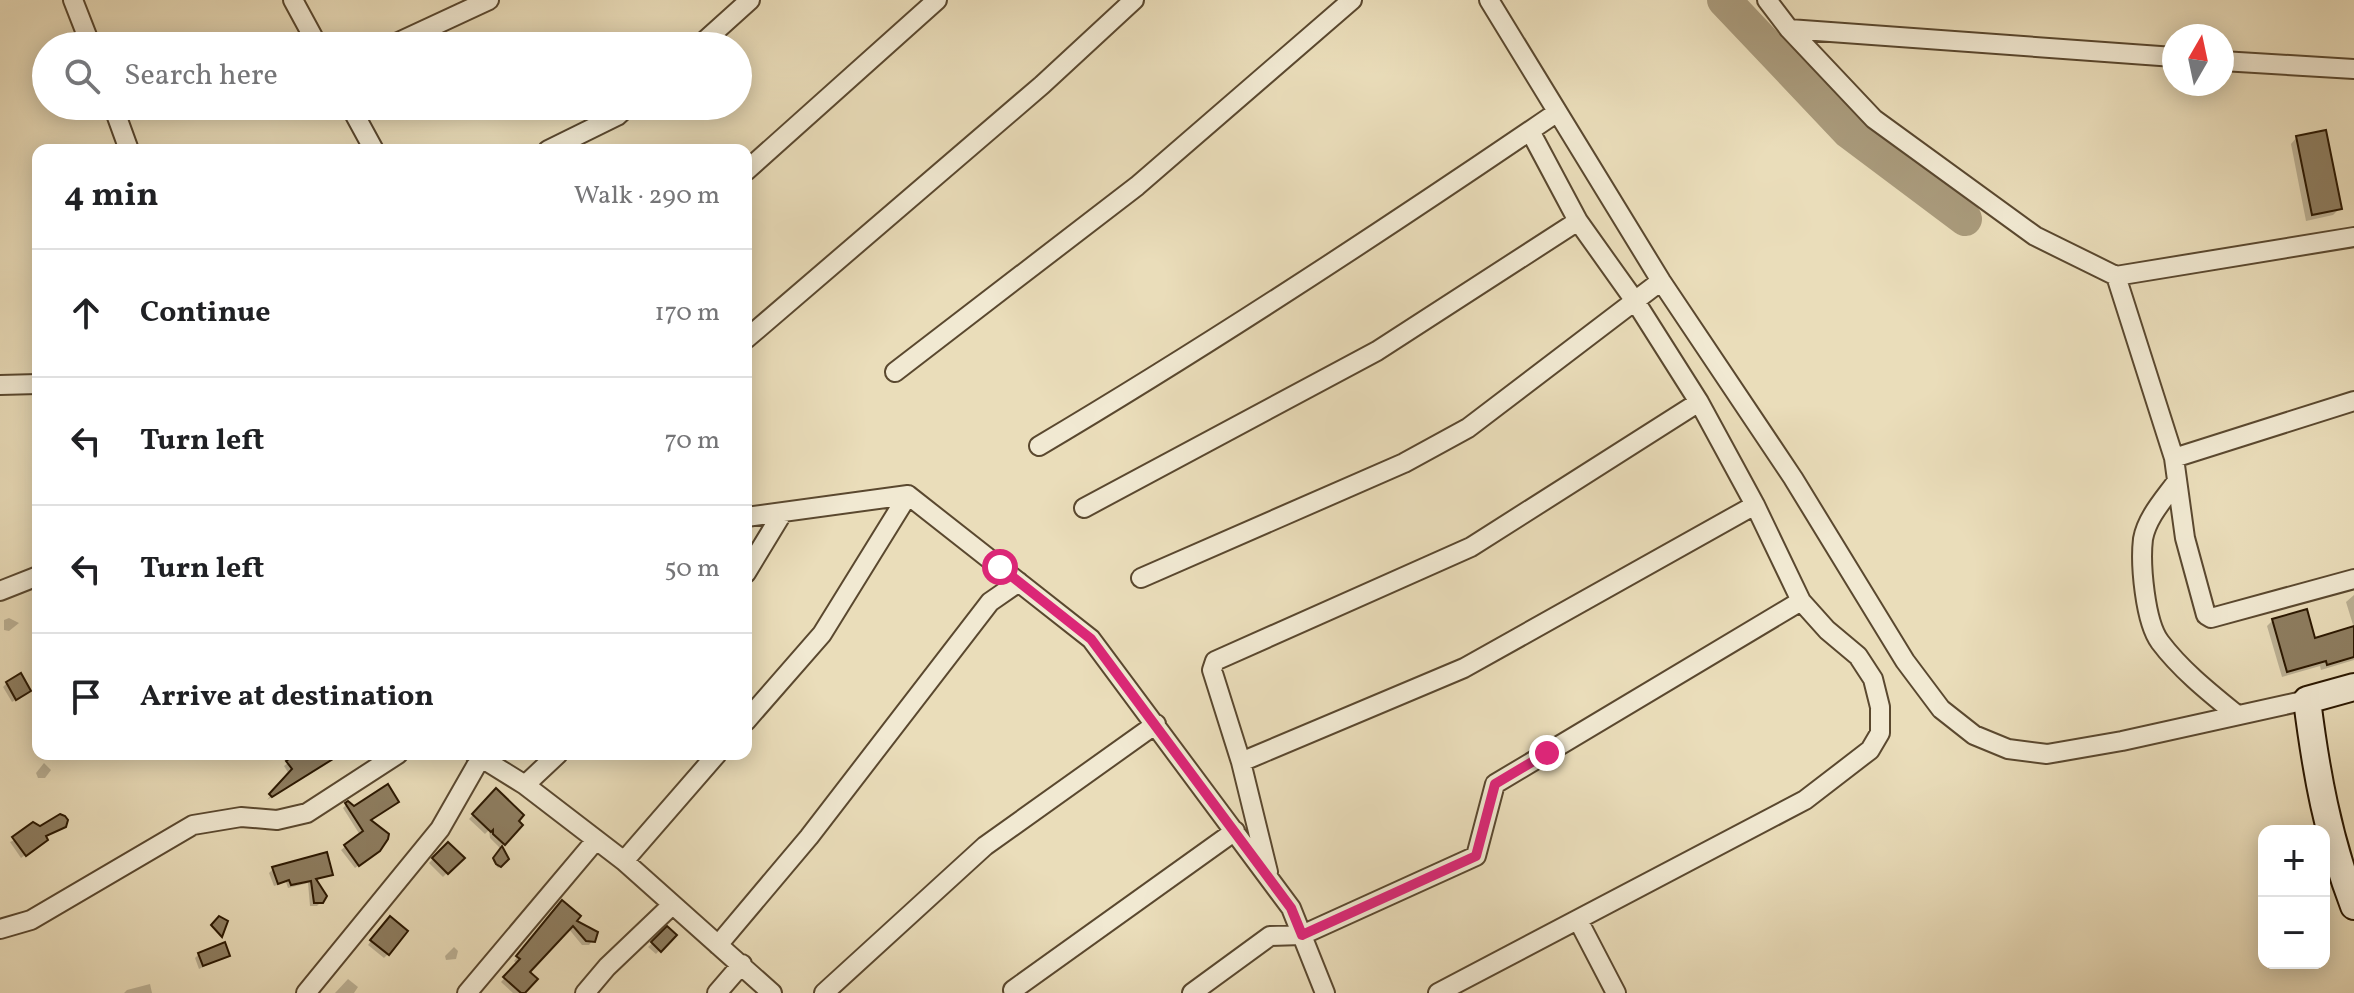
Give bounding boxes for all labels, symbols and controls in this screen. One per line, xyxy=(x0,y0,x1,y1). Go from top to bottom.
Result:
north arrow xyxy=(2162,24,2234,96)
search box xyxy=(32,32,752,120)
icon: search xyxy=(60,54,104,98)
text: Search here xyxy=(124,55,278,97)
text: 4 min xyxy=(64,173,159,220)
text: Walk · 290 m xyxy=(574,178,720,214)
icon: ahead xyxy=(64,291,108,335)
text: Continue xyxy=(140,292,271,334)
text: 170 m xyxy=(655,295,720,331)
icon: left xyxy=(64,419,108,463)
text: Turn left xyxy=(140,420,264,462)
text: 70 m xyxy=(665,423,720,459)
icon: left xyxy=(64,547,108,591)
text: Turn left xyxy=(140,548,264,590)
route start xyxy=(982,549,1018,585)
text: 50 m xyxy=(664,551,720,587)
icon: arrive xyxy=(64,675,108,719)
text: Arrive at destination xyxy=(140,676,434,718)
route end xyxy=(1529,735,1565,771)
map controls xyxy=(2258,825,2330,969)
button: + xyxy=(2258,825,2330,897)
button: − xyxy=(2258,897,2330,969)

